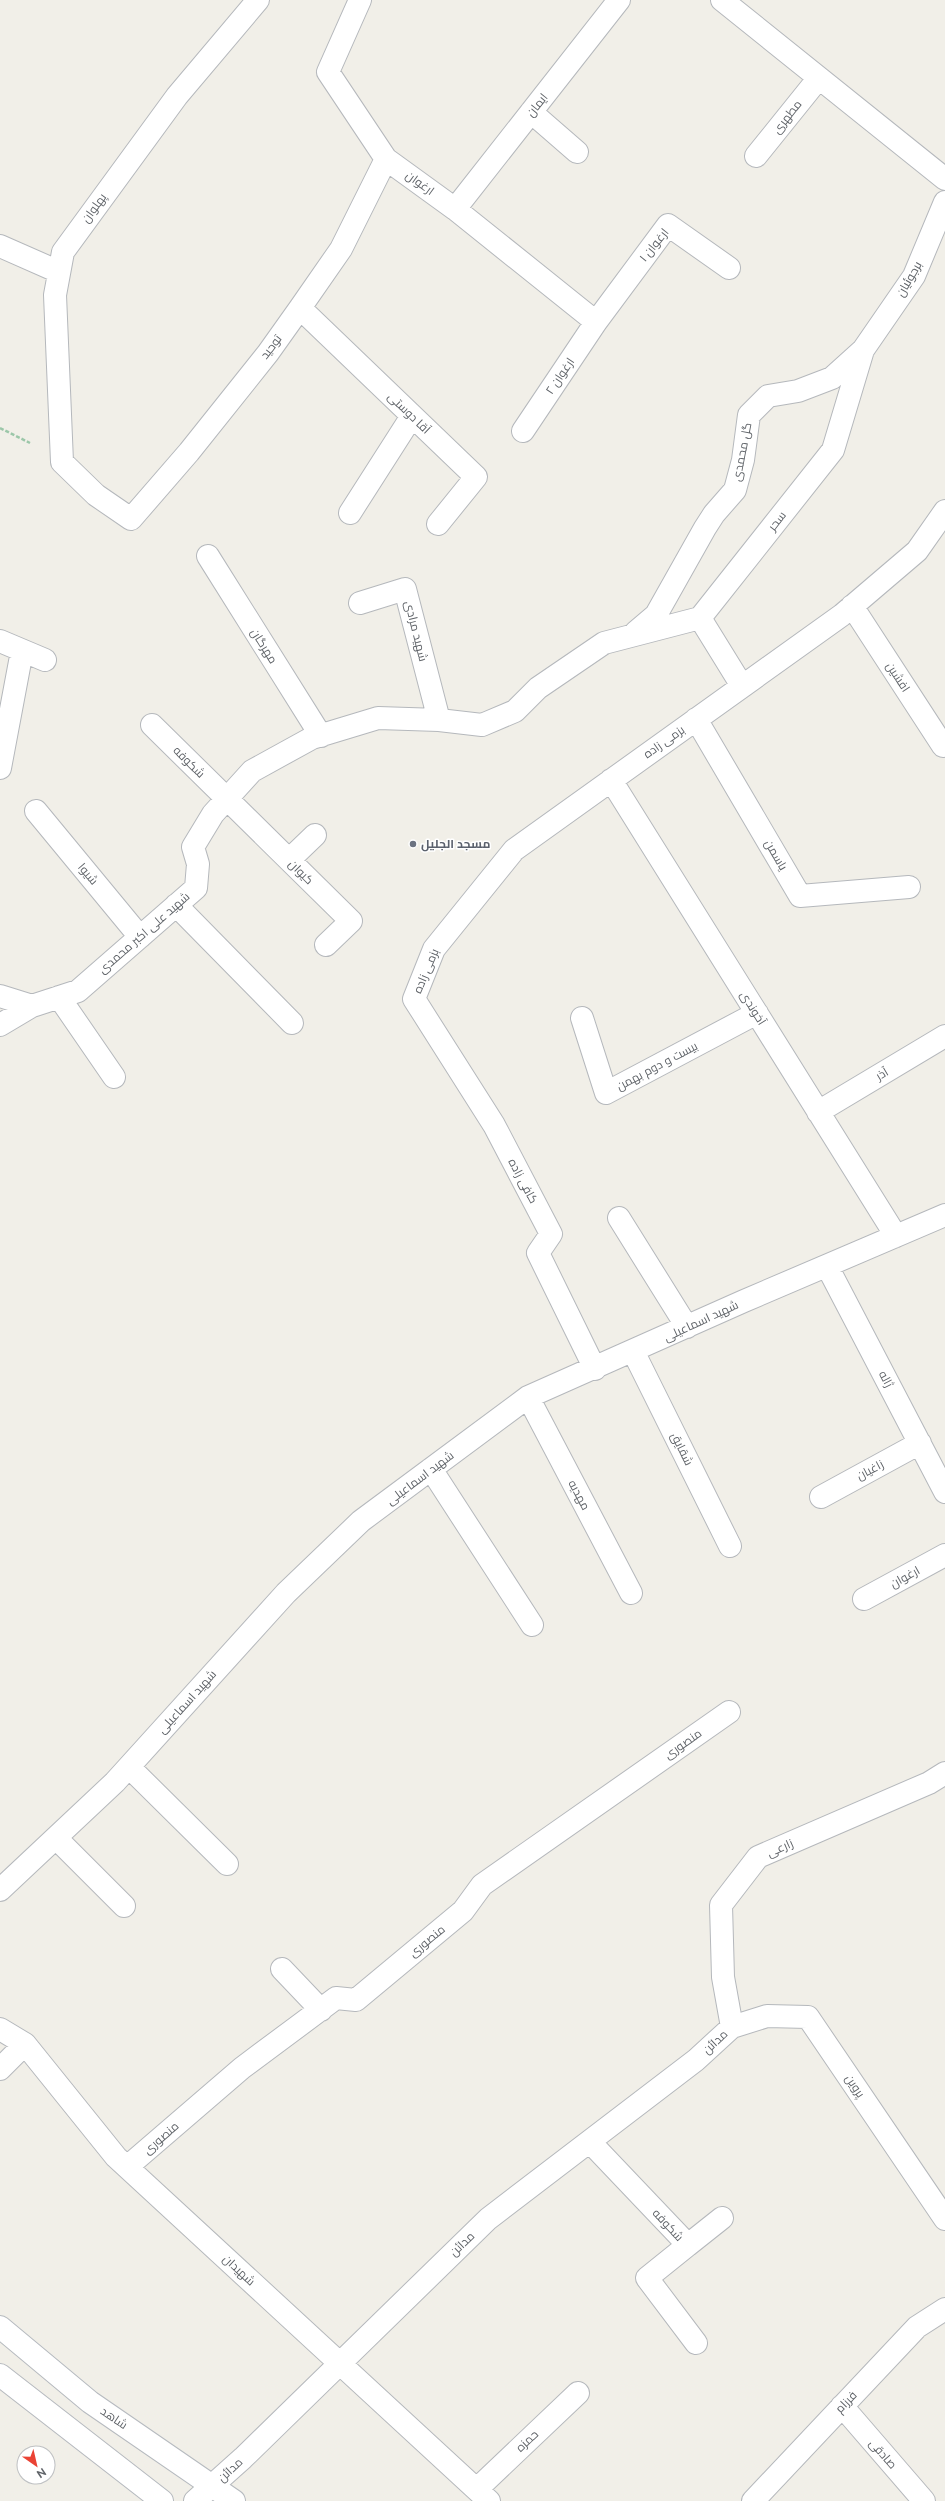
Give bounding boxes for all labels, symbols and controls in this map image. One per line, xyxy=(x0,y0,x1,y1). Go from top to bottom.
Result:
street label: ایمان xyxy=(523,90,551,120)
street label: مطهری xyxy=(769,97,805,137)
street label: ارغوان xyxy=(403,168,437,198)
street label: پهلوان xyxy=(79,190,111,227)
street label: ارغوان ۱ xyxy=(636,226,672,264)
street label: برجوئیان xyxy=(893,259,925,299)
street label: توحید xyxy=(257,331,285,362)
street label: ارغوان ۲ xyxy=(543,355,577,397)
street label: آقا دوستی xyxy=(385,389,434,437)
street label: گل محمدی xyxy=(729,421,755,483)
street label: سحر xyxy=(764,508,789,534)
street label: شهید مرادی xyxy=(402,599,430,663)
street label: مهرگان xyxy=(248,626,280,666)
street label: افشین xyxy=(883,659,913,695)
street label: بزمی زاده xyxy=(641,723,687,761)
street label: شکوفه xyxy=(170,743,208,781)
place label: مسجد الجلیل xyxy=(421,837,490,852)
street label: یاسمن xyxy=(762,837,791,874)
marker: مسجد الجلیل xyxy=(408,839,418,849)
street label: کیوان xyxy=(286,857,316,887)
street label: شیوا xyxy=(75,860,101,888)
street label: شهید علی اکبر محمدی xyxy=(95,889,193,976)
street label: بزمی زاده xyxy=(410,946,442,996)
street label: آخوندی xyxy=(737,989,769,1028)
street label: بیست و دوم بهمن xyxy=(614,1039,701,1094)
street label: آذر xyxy=(872,1064,891,1084)
street label: کافی زاده xyxy=(505,1156,541,1206)
street label: شهید اسماعیلی xyxy=(662,1298,741,1344)
street label: ژاله xyxy=(876,1368,896,1390)
street label: شقایق xyxy=(668,1430,696,1468)
street label: شهید اسماعیلی xyxy=(384,1448,456,1508)
street label: زاغیان xyxy=(854,1457,886,1483)
street label: مهدیه xyxy=(565,1478,593,1512)
street label: ارغوان xyxy=(888,1563,922,1591)
street label: شهید اسماعیلی xyxy=(155,1667,219,1737)
street label: منصوری xyxy=(662,1726,704,1762)
street label: زارعی xyxy=(765,1836,795,1860)
street label: منصوری xyxy=(406,1922,448,1960)
street label: مدائن xyxy=(700,2027,730,2057)
street label: پروین xyxy=(841,2072,868,2102)
street label: منصوری xyxy=(140,2119,182,2157)
street label: شکوفه xyxy=(650,2206,686,2244)
street label: مدائن xyxy=(447,2229,477,2259)
street label: شهیدان xyxy=(220,2252,258,2288)
street label: فرزام xyxy=(832,2388,860,2416)
street label: شاهد xyxy=(98,2404,130,2432)
street label: حمزه xyxy=(513,2427,541,2455)
street label: صادقی xyxy=(866,2436,900,2472)
north arrow xyxy=(16,2445,56,2485)
street label: مدائن xyxy=(215,2455,245,2485)
text: N xyxy=(34,2465,48,2481)

